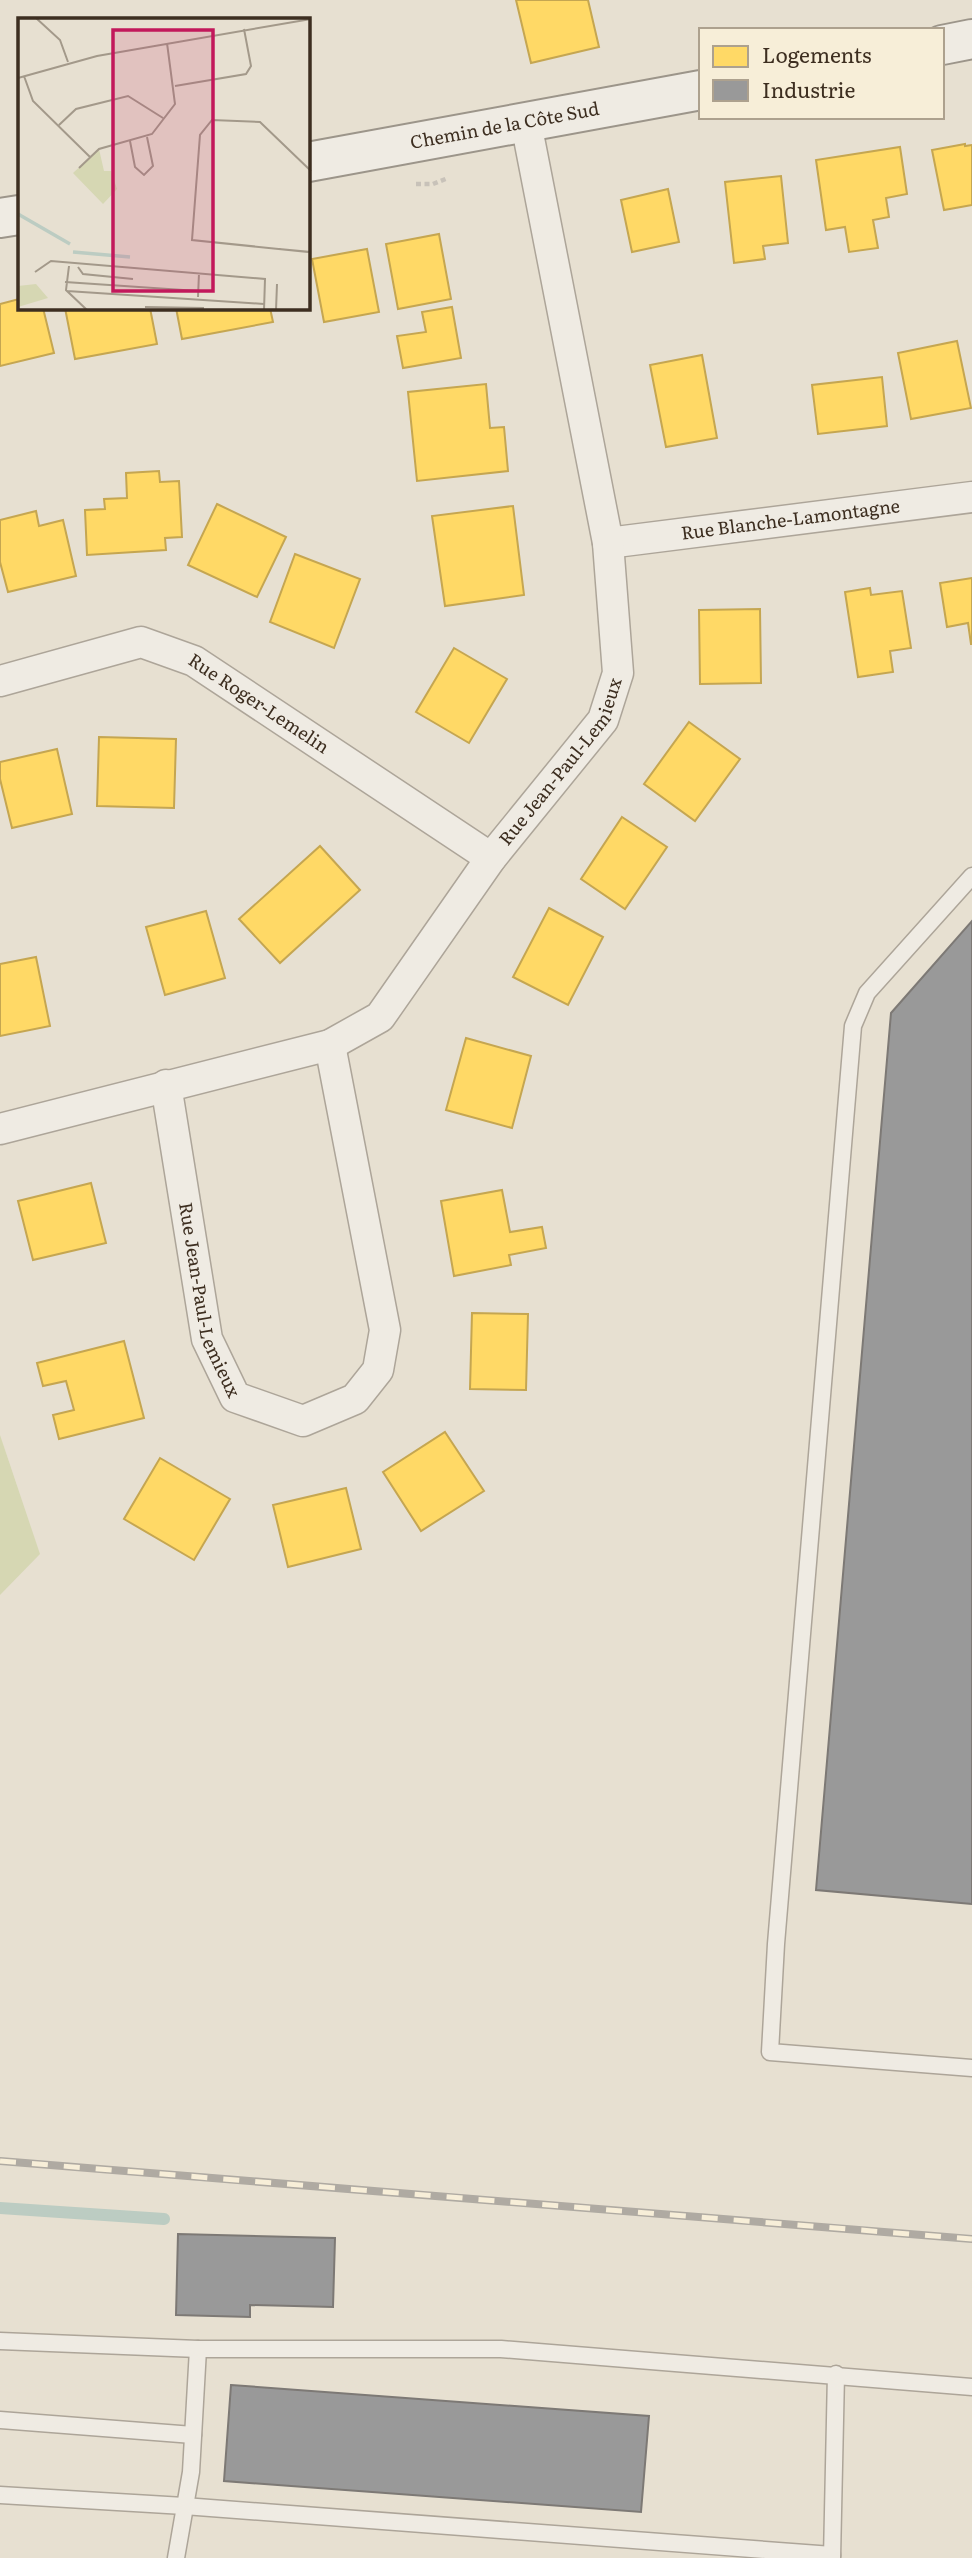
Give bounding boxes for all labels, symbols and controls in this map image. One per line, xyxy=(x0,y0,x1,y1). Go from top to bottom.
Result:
inset map xyxy=(18,18,310,310)
legend xyxy=(699,28,944,119)
text: Logements xyxy=(762,38,871,69)
text: Industrie xyxy=(762,73,855,104)
street label: Chemin de la Côte Sud xyxy=(408,94,601,155)
street label: Rue Blanche-Lamontagne xyxy=(679,491,901,546)
street label: Rue Roger-Lemelin xyxy=(183,646,335,759)
street label: Rue Jean-Paul-Lemieux xyxy=(491,673,628,851)
street label: Rue Jean-Paul-Lemieux xyxy=(173,1200,249,1402)

